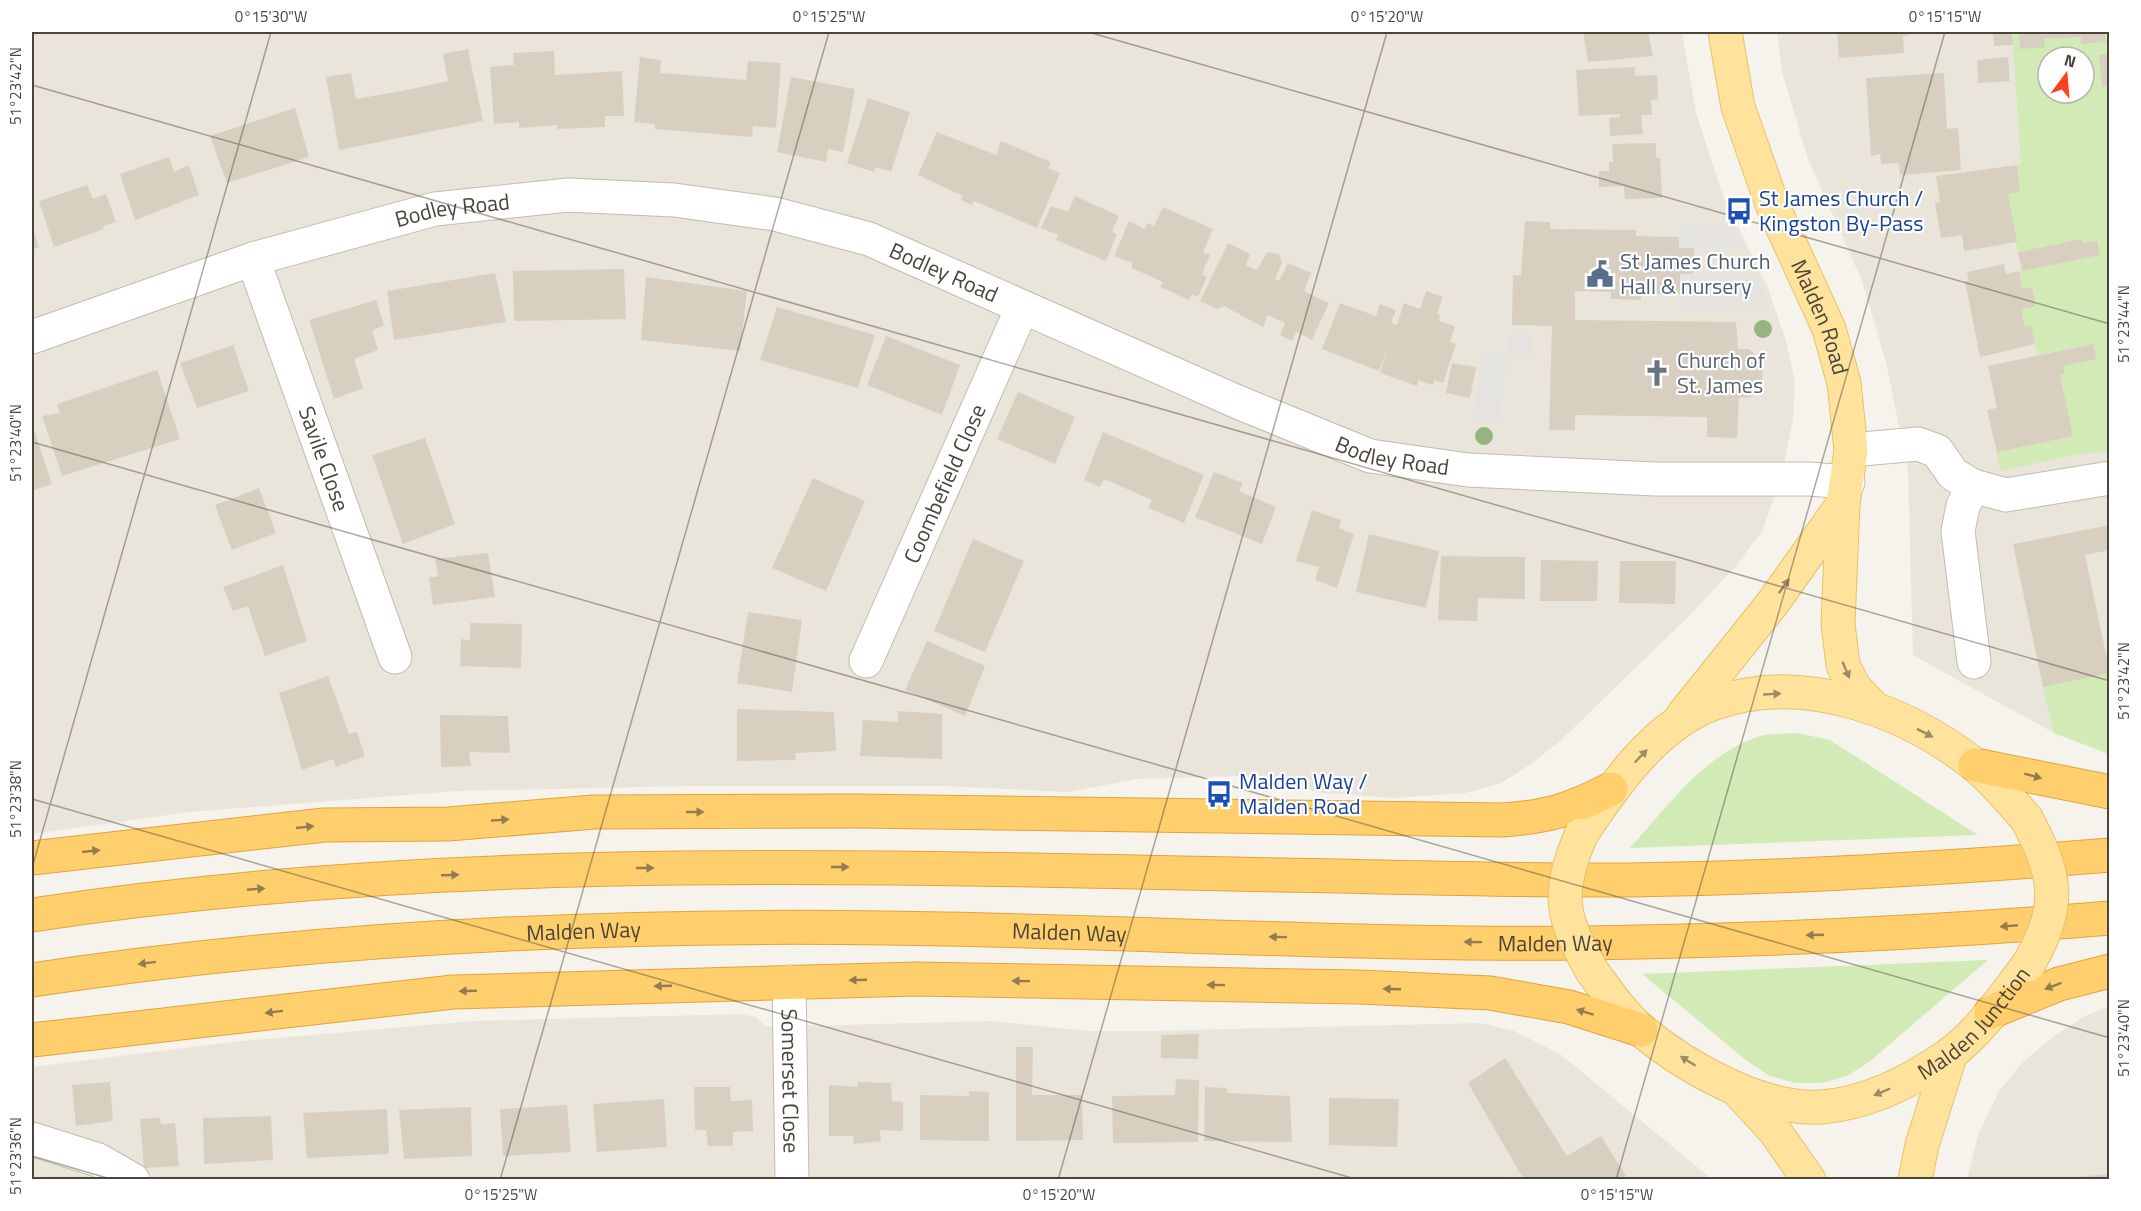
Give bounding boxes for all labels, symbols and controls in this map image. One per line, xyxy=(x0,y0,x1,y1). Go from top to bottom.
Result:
text: 0°15'30"W xyxy=(235,5,307,28)
text: 0°15'25"W xyxy=(793,5,865,28)
text: 0°15'20"W xyxy=(1351,5,1423,28)
text: 0°15'15"W xyxy=(1909,5,1981,28)
north arrow xyxy=(2036,45,2096,105)
text: 51°23'42"N xyxy=(4,47,27,125)
text: N xyxy=(2061,48,2079,74)
place label: St James Church / Kingston By-Pass xyxy=(1759,181,1924,240)
street label: Bodley Road xyxy=(391,184,511,236)
bus stop icon: St James Church / Kingston By-Pass xyxy=(1724,196,1754,226)
street label: Bodley Road xyxy=(884,233,1004,311)
place label: St James Church Hall & nursery xyxy=(1620,244,1771,303)
street label: Malden Road xyxy=(1782,254,1858,378)
public building icon: St James Church Hall & nursery xyxy=(1585,259,1615,289)
text: 51°23'44"N xyxy=(2112,285,2135,363)
place label: Church of St. James xyxy=(1677,343,1766,402)
church icon: Church of St. James xyxy=(1642,358,1672,388)
street label: Coombefield Close xyxy=(894,398,995,569)
street label: Savile Close xyxy=(290,401,359,516)
text: 51°23'40"N xyxy=(4,404,27,482)
street label: Bodley Road xyxy=(1330,427,1451,484)
one-way arrow xyxy=(1778,579,1790,595)
text: 51°23'42"N xyxy=(2112,642,2135,720)
one-way arrow xyxy=(1841,661,1851,679)
one-way arrow xyxy=(1762,689,1781,698)
one-way arrow xyxy=(1917,728,1934,738)
one-way arrow xyxy=(1634,749,1648,763)
text: 51°23'38"N xyxy=(4,760,27,838)
place label: Malden Way / Malden Road xyxy=(1239,764,1368,823)
one-way arrow xyxy=(2024,771,2042,781)
bus stop icon: Malden Way / Malden Road xyxy=(1204,779,1234,809)
one-way arrow xyxy=(685,807,704,817)
one-way arrow xyxy=(491,815,510,825)
one-way arrow xyxy=(296,822,315,832)
one-way arrow xyxy=(81,846,100,856)
one-way arrow xyxy=(830,862,849,872)
one-way arrow xyxy=(635,863,654,873)
one-way arrow xyxy=(441,871,460,880)
one-way arrow xyxy=(246,884,265,894)
street label: Malden Way xyxy=(525,912,642,950)
street label: Malden Way xyxy=(1012,913,1128,951)
one-way arrow xyxy=(2000,921,2019,931)
street label: Malden Way xyxy=(1498,926,1613,960)
one-way arrow xyxy=(1805,931,1824,940)
one-way arrow xyxy=(1268,932,1287,942)
one-way arrow xyxy=(1463,937,1482,947)
one-way arrow xyxy=(138,959,157,968)
street label: Malden Junction xyxy=(1911,959,2038,1088)
one-way arrow xyxy=(848,976,867,985)
one-way arrow xyxy=(1012,976,1031,986)
one-way arrow xyxy=(1207,980,1226,989)
one-way arrow xyxy=(653,981,672,990)
one-way arrow xyxy=(2044,982,2062,992)
one-way arrow xyxy=(1383,984,1402,993)
one-way arrow xyxy=(458,986,477,996)
text: 51°23'40"N xyxy=(2112,999,2135,1077)
one-way arrow xyxy=(265,1007,284,1017)
one-way arrow xyxy=(1576,1007,1594,1016)
street label: Somerset Close xyxy=(772,1008,809,1154)
one-way arrow xyxy=(1679,1056,1696,1067)
one-way arrow xyxy=(1873,1087,1891,1097)
text: 51°23'36"N xyxy=(4,1117,27,1195)
text: 0°15'25"W xyxy=(465,1183,537,1206)
text: 0°15'20"W xyxy=(1023,1183,1095,1206)
text: 0°15'15"W xyxy=(1581,1183,1653,1206)

